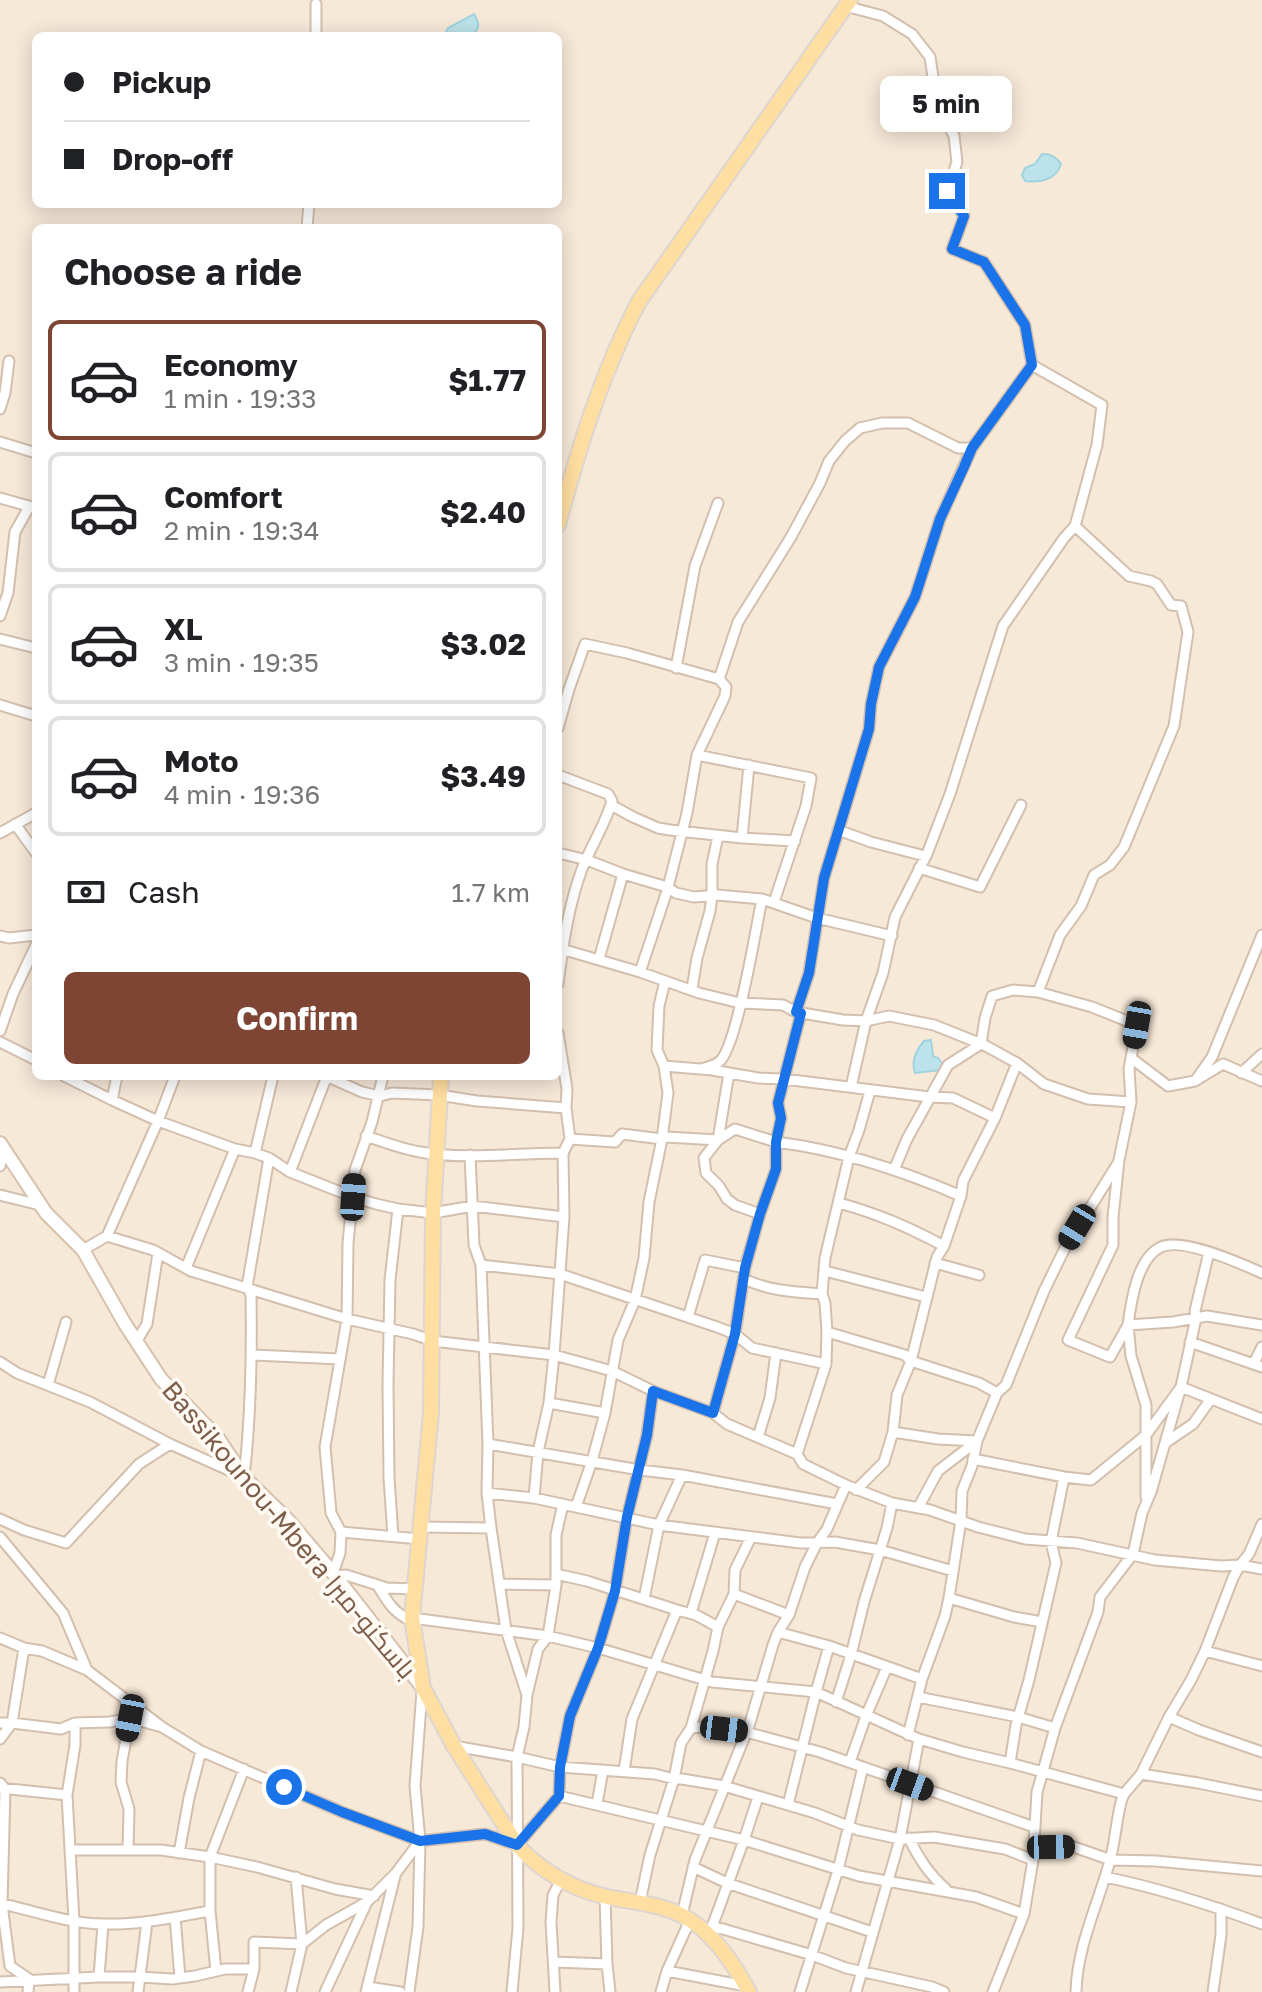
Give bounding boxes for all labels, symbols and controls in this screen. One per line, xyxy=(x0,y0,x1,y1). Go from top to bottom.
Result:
text: Pickup xyxy=(112,64,211,100)
callout: 5 min xyxy=(881,75,1013,131)
text: 5 min xyxy=(912,88,980,119)
text: Drop-off xyxy=(112,141,233,177)
route end xyxy=(929,173,965,209)
text: Choose a ride xyxy=(64,250,302,293)
icon: car xyxy=(68,344,140,416)
text: Economy xyxy=(164,347,298,383)
text: $1.77 xyxy=(448,362,526,398)
text: 1 min · 19:33 xyxy=(164,383,316,414)
icon: car xyxy=(68,476,140,548)
text: Comfort xyxy=(164,479,283,515)
text: $2.40 xyxy=(440,494,526,530)
text: 2 min · 19:34 xyxy=(164,515,320,546)
icon: car xyxy=(68,608,140,680)
text: XL xyxy=(164,611,203,647)
text: $3.02 xyxy=(440,626,526,662)
text: 3 min · 19:35 xyxy=(164,647,319,678)
icon: car xyxy=(68,740,140,812)
text: Moto xyxy=(164,743,239,779)
text: $3.49 xyxy=(440,758,526,794)
text: 4 min · 19:36 xyxy=(164,779,320,810)
icon: cash xyxy=(64,870,108,914)
text: Cash xyxy=(128,874,200,910)
text: 1.7 km xyxy=(452,877,530,908)
button: Confirm xyxy=(64,972,530,1064)
car xyxy=(1121,999,1153,1051)
car xyxy=(339,1172,367,1222)
car xyxy=(1054,1200,1100,1254)
street label: Bassikounou-Mbera باسكنو-مبرا xyxy=(156,1375,423,1685)
car xyxy=(114,1692,146,1744)
car xyxy=(699,1714,749,1744)
car xyxy=(883,1765,937,1803)
route start xyxy=(266,1769,302,1805)
car xyxy=(1027,1835,1075,1859)

